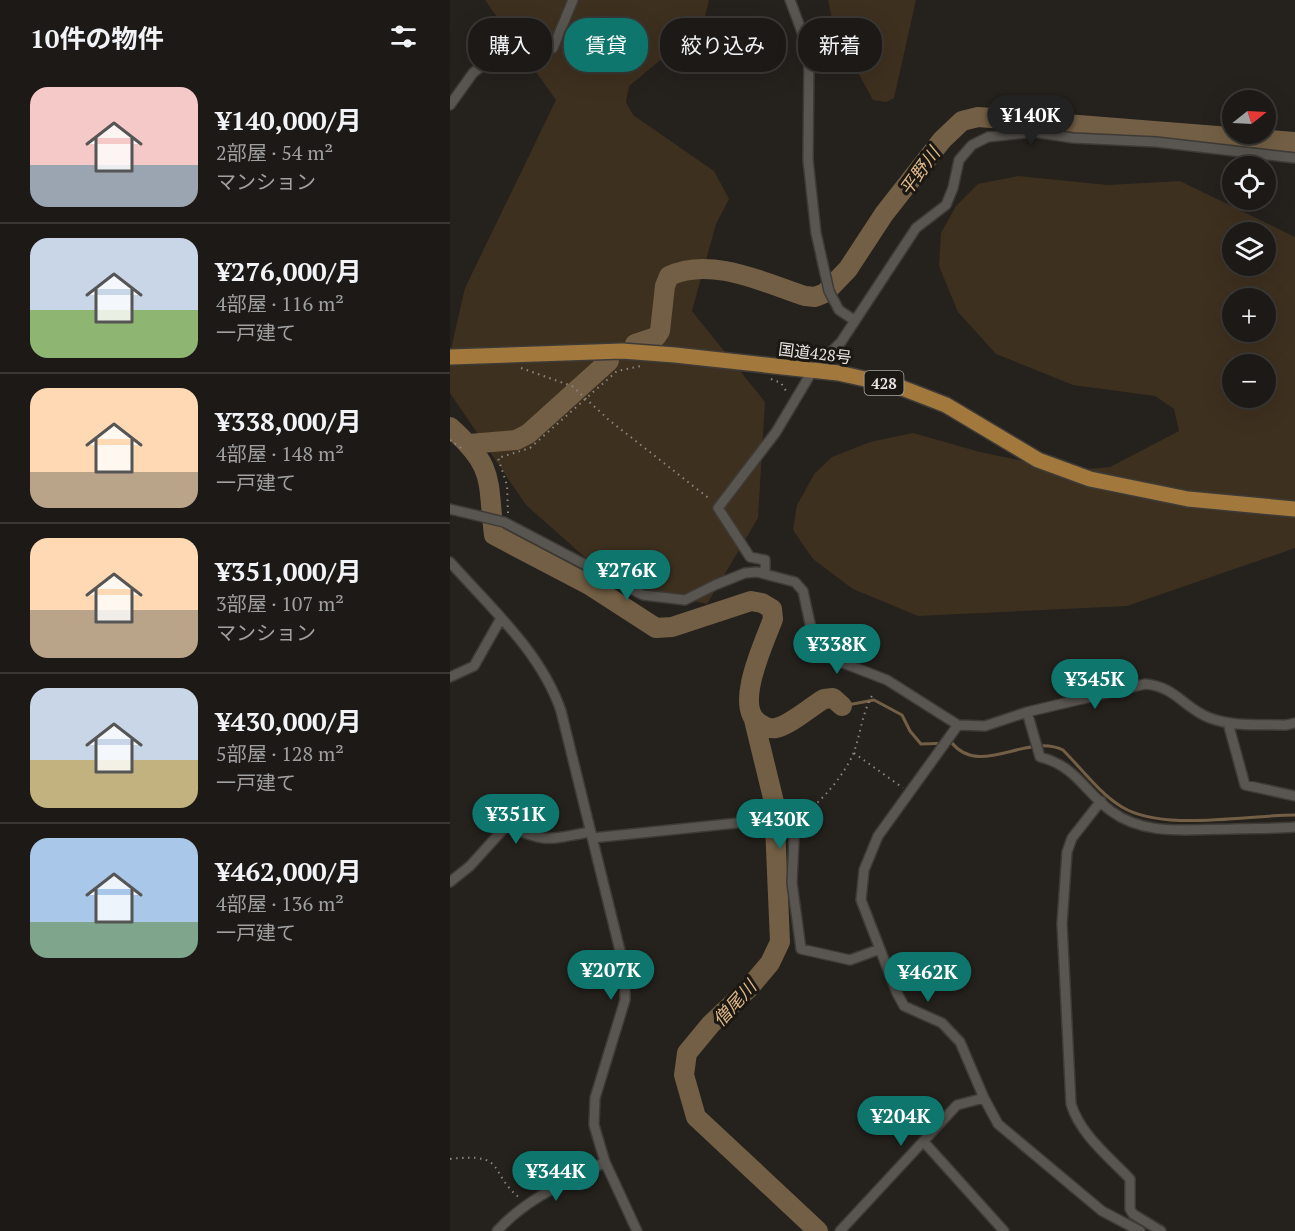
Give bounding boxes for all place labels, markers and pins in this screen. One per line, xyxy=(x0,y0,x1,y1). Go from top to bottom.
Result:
pin: ¥140K xyxy=(989,95,1073,146)
pin: ¥276K xyxy=(585,550,669,601)
pin: ¥338K xyxy=(795,624,879,675)
pin: ¥345K xyxy=(1053,659,1137,710)
pin: ¥351K xyxy=(474,794,558,845)
pin: ¥430K xyxy=(738,799,822,850)
pin: ¥207K xyxy=(569,950,653,1001)
pin: ¥462K xyxy=(886,952,970,1003)
pin: ¥204K xyxy=(859,1096,943,1147)
pin: ¥344K xyxy=(514,1151,598,1202)

